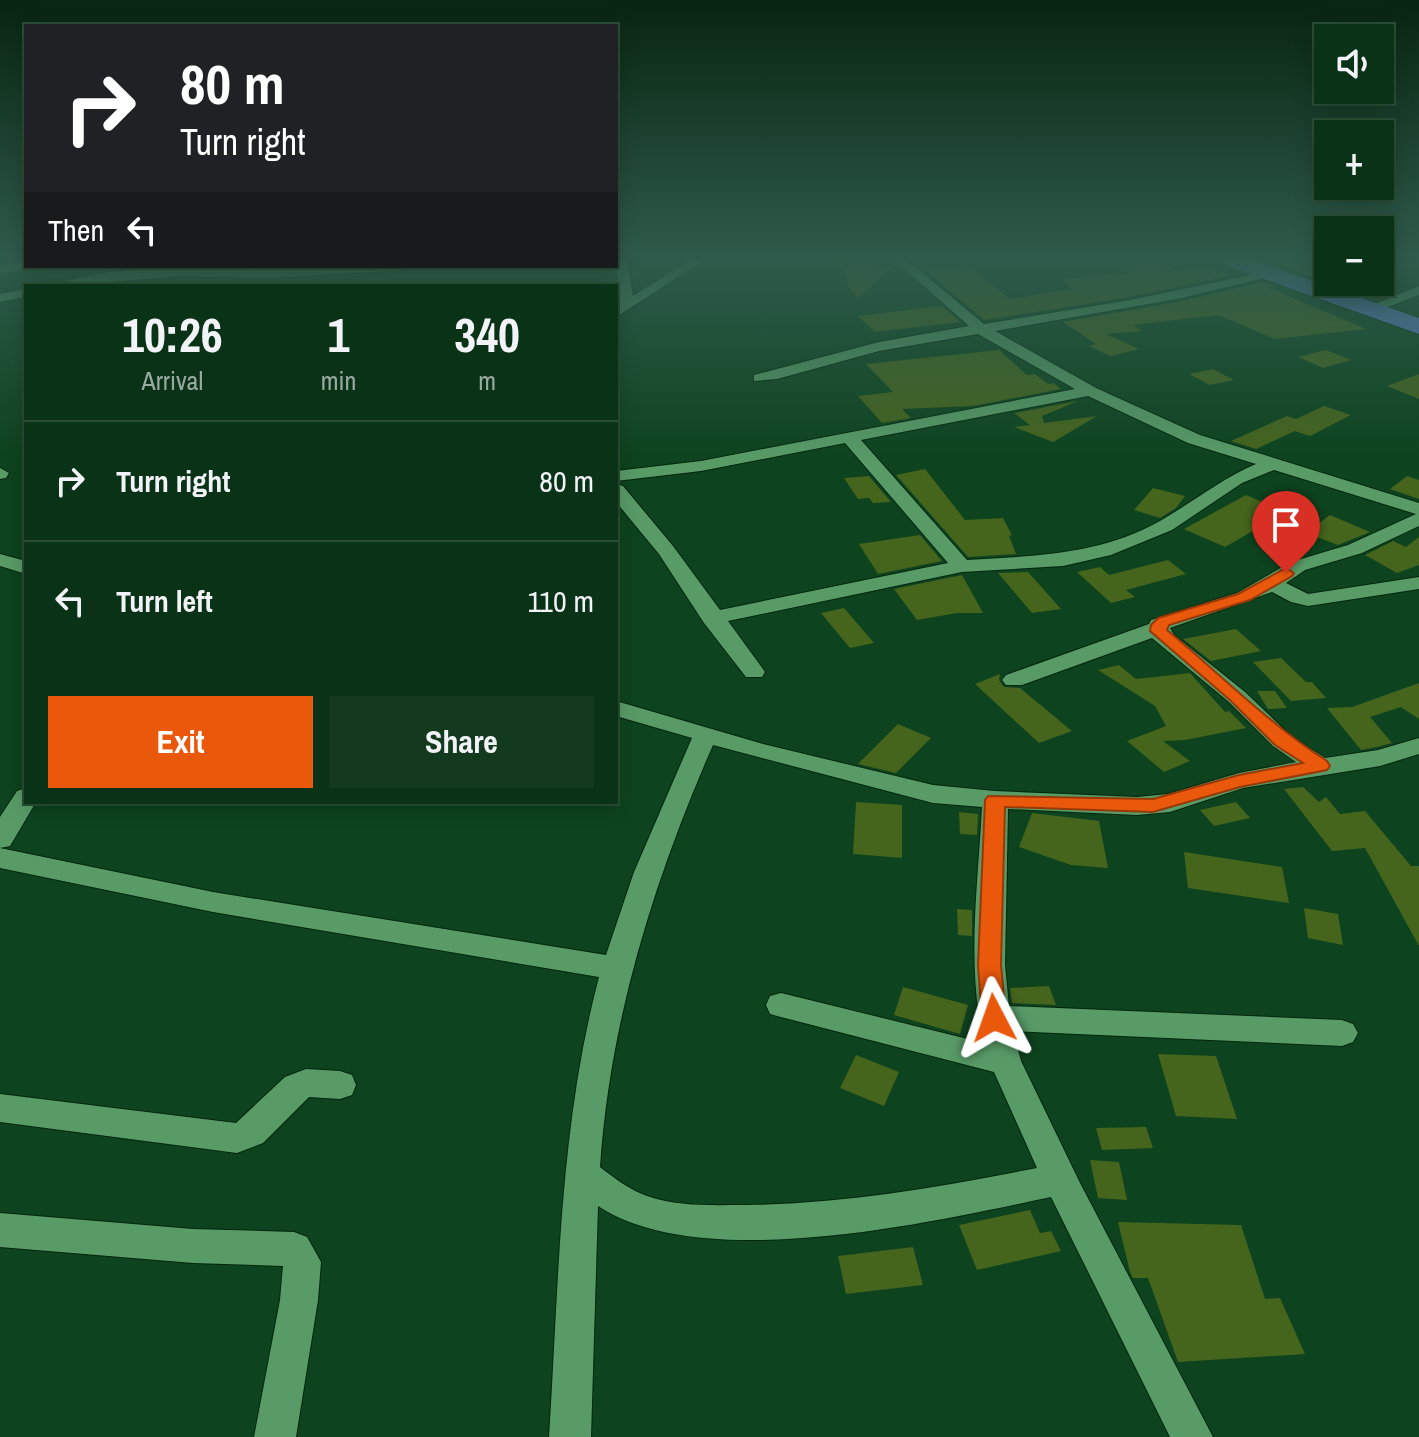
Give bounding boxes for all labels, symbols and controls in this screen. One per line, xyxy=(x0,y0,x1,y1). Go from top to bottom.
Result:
map controls xyxy=(1314,24,1394,296)
button: sound xyxy=(1314,24,1394,104)
text: 80 m xyxy=(180,46,285,121)
icon: right xyxy=(48,56,152,160)
text: Turn right xyxy=(180,118,305,166)
button: + xyxy=(1314,120,1394,200)
icon: left xyxy=(120,208,164,252)
text: Then xyxy=(48,210,104,250)
button: − xyxy=(1314,216,1394,296)
text: 10:26 xyxy=(122,302,223,367)
text: 1 xyxy=(328,302,349,367)
text: 340 xyxy=(454,302,520,367)
text: Arrival xyxy=(142,363,203,398)
text: min xyxy=(321,363,356,398)
text: m xyxy=(478,363,496,398)
icon: right xyxy=(48,459,92,503)
text: Turn right xyxy=(116,461,230,501)
text: 80 m xyxy=(539,461,594,501)
pin xyxy=(1252,491,1320,573)
icon: arrive xyxy=(1264,503,1308,547)
icon: left xyxy=(48,579,92,623)
text: Turn left xyxy=(116,581,213,621)
text: 110 m xyxy=(527,581,594,621)
button: Exit xyxy=(48,696,313,788)
button: Share xyxy=(329,696,594,788)
position arrow xyxy=(952,976,1036,1060)

